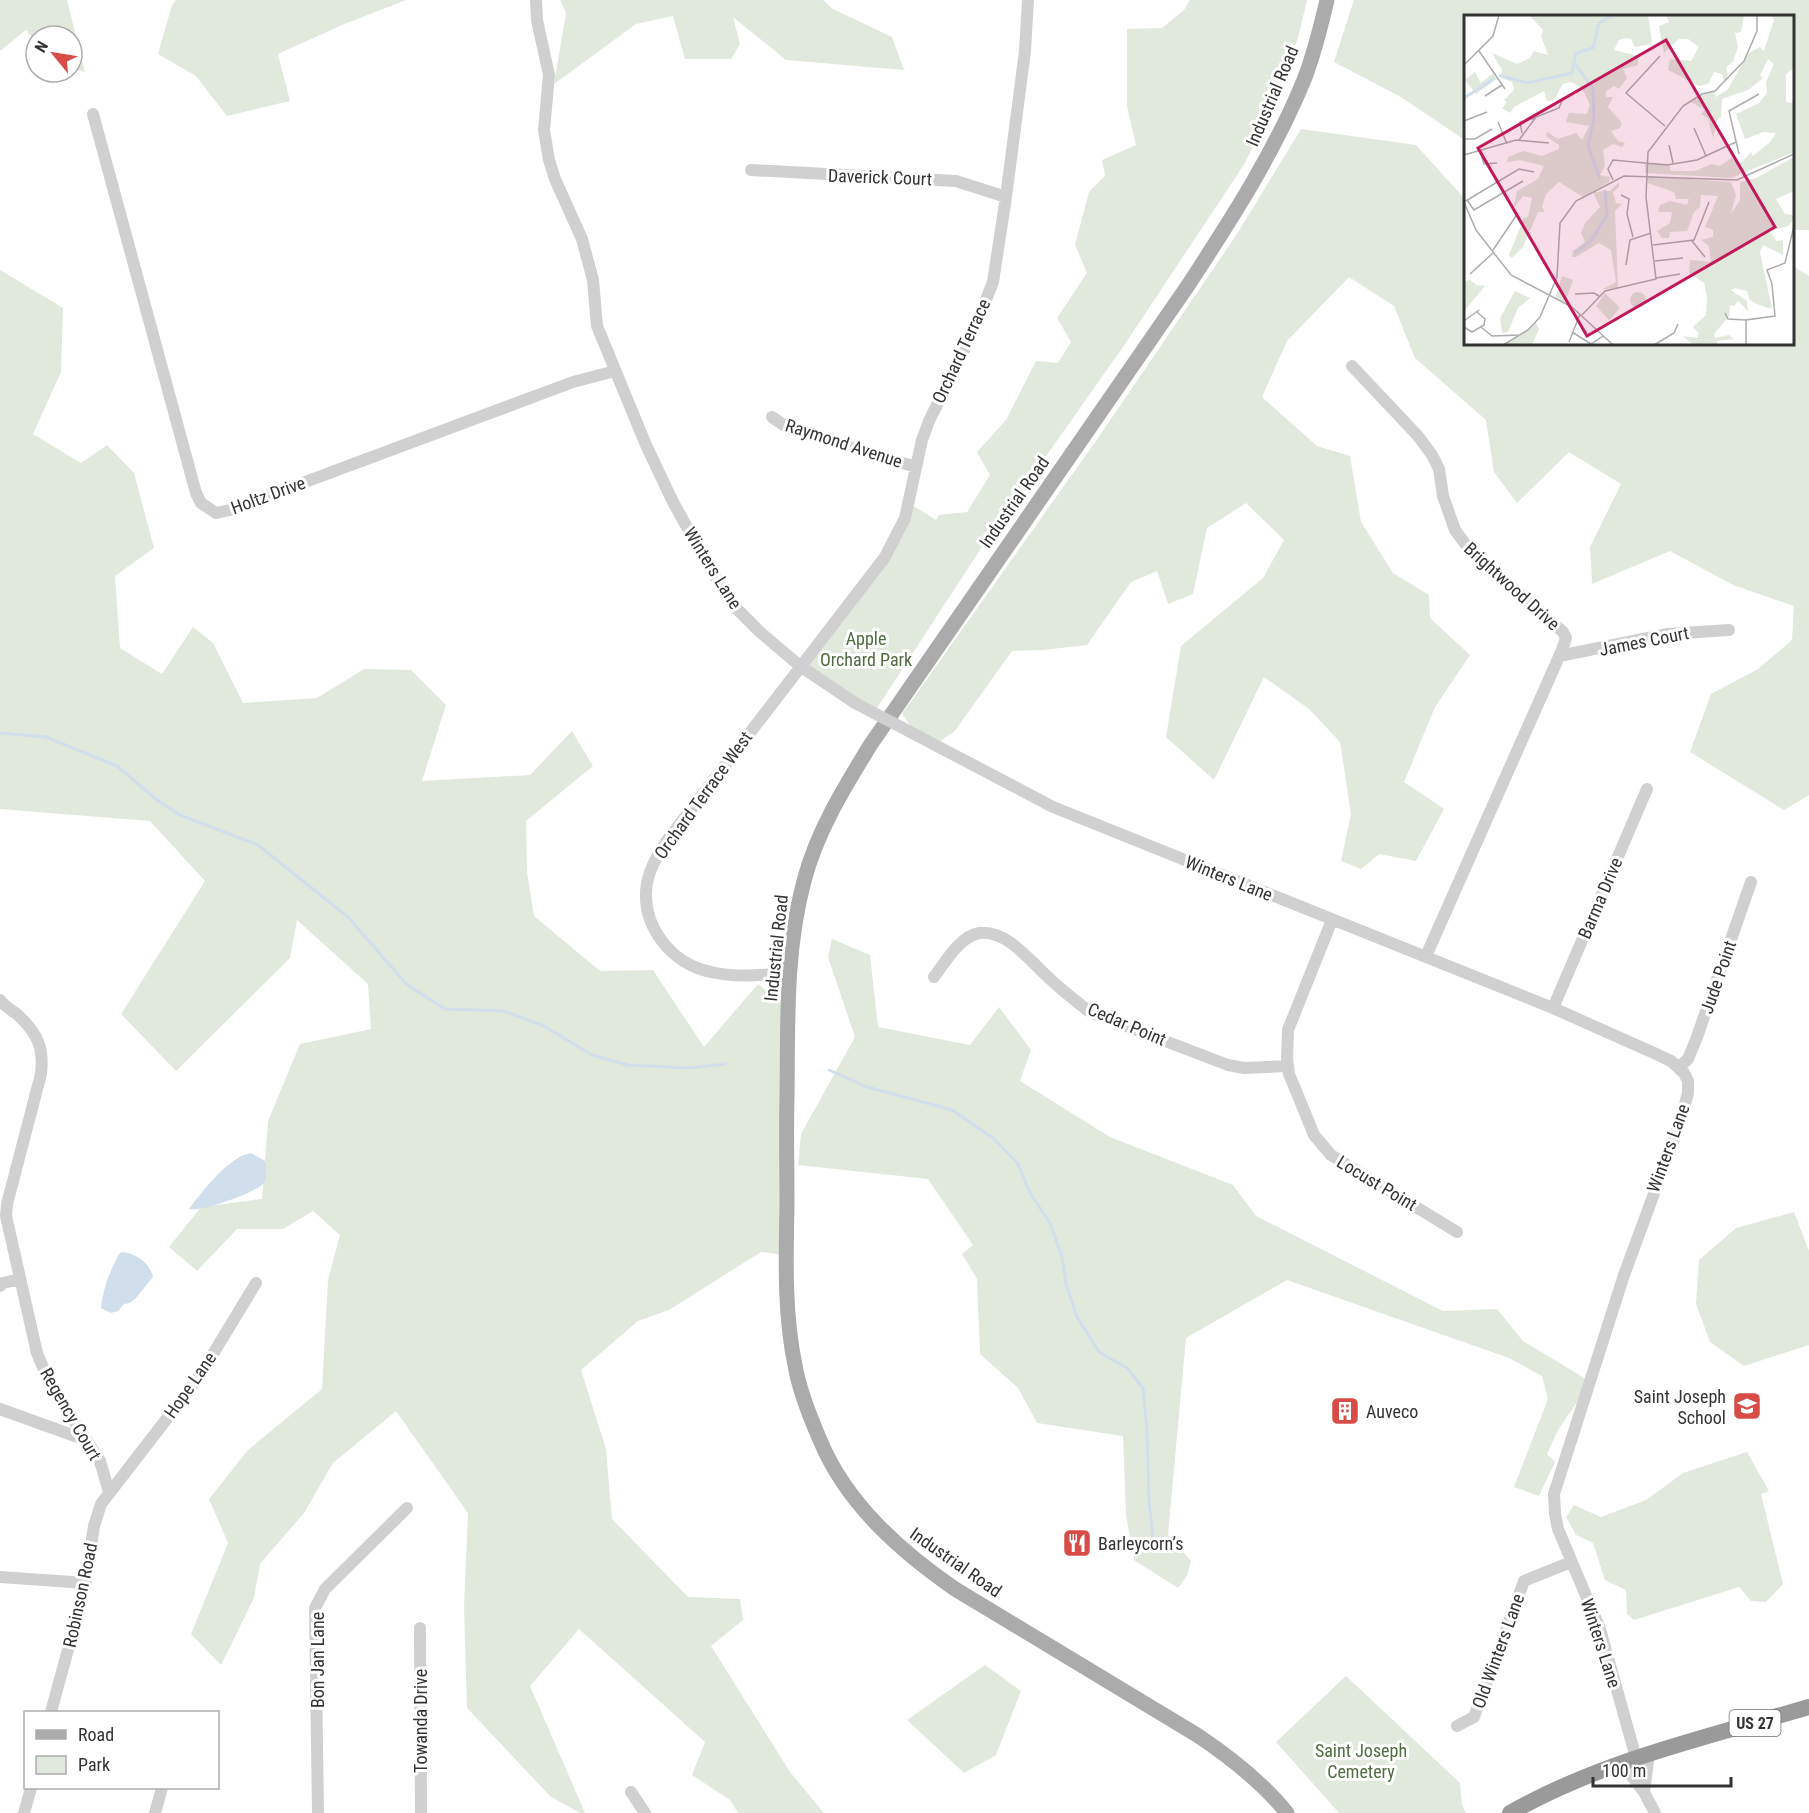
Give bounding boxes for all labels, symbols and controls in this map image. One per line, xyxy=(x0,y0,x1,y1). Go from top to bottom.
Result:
inset map xyxy=(1464,15,1794,345)
north arrow xyxy=(24,24,84,84)
text: N xyxy=(31,38,52,56)
street label: Industrial Road xyxy=(1241,43,1303,149)
street label: Daverick Court xyxy=(828,165,932,189)
street label: Orchard Terrace xyxy=(928,295,994,407)
street label: Raymond Avenue xyxy=(783,414,905,472)
street label: Industrial Road xyxy=(975,452,1053,552)
street label: Holtz Drive xyxy=(228,472,308,518)
street label: Winters Lane xyxy=(680,523,746,613)
street label: Brightwood Drive xyxy=(1460,538,1564,634)
street label: James Court xyxy=(1597,622,1691,660)
park label: Apple Orchard Park xyxy=(820,628,912,670)
street label: Orchard Terrace West xyxy=(650,727,756,863)
street label: Winters Lane xyxy=(1182,851,1276,905)
street label: Barma Drive xyxy=(1574,854,1626,942)
street label: Industrial Road xyxy=(760,894,792,1002)
street label: Jude Point xyxy=(1696,938,1740,1016)
street label: Cedar Point xyxy=(1085,998,1169,1050)
street label: Winters Lane xyxy=(1642,1101,1694,1195)
street label: Locust Point xyxy=(1333,1151,1421,1215)
street label: Hope Lane xyxy=(160,1348,220,1422)
street label: Regency Court xyxy=(36,1364,106,1464)
place label: Saint Joseph School xyxy=(1634,1386,1726,1428)
school or university icon: Saint Joseph School xyxy=(1731,1390,1763,1422)
building icon: Auveco xyxy=(1329,1395,1361,1427)
place label: Auveco xyxy=(1366,1401,1418,1422)
street label: Industrial Road xyxy=(906,1523,1006,1601)
restaurant icon: Barleycorn’s xyxy=(1061,1527,1093,1559)
place label: Barleycorn’s xyxy=(1098,1533,1183,1554)
street label: Robinson Road xyxy=(59,1541,101,1649)
street label: Old Winters Lane xyxy=(1468,1591,1528,1711)
street label: Winters Lane xyxy=(1577,1596,1625,1690)
street label: Bon Jan Lane xyxy=(307,1612,328,1708)
street label: Towanda Drive xyxy=(410,1669,431,1773)
road number: US 27 xyxy=(1730,1710,1780,1736)
legend xyxy=(24,1711,219,1789)
text: Road xyxy=(78,1724,114,1745)
park label: Saint Joseph Cemetery xyxy=(1315,1740,1407,1782)
scale bar xyxy=(1593,1750,1731,1788)
text: Park xyxy=(78,1754,110,1775)
text: 100 m xyxy=(1602,1760,1646,1781)

